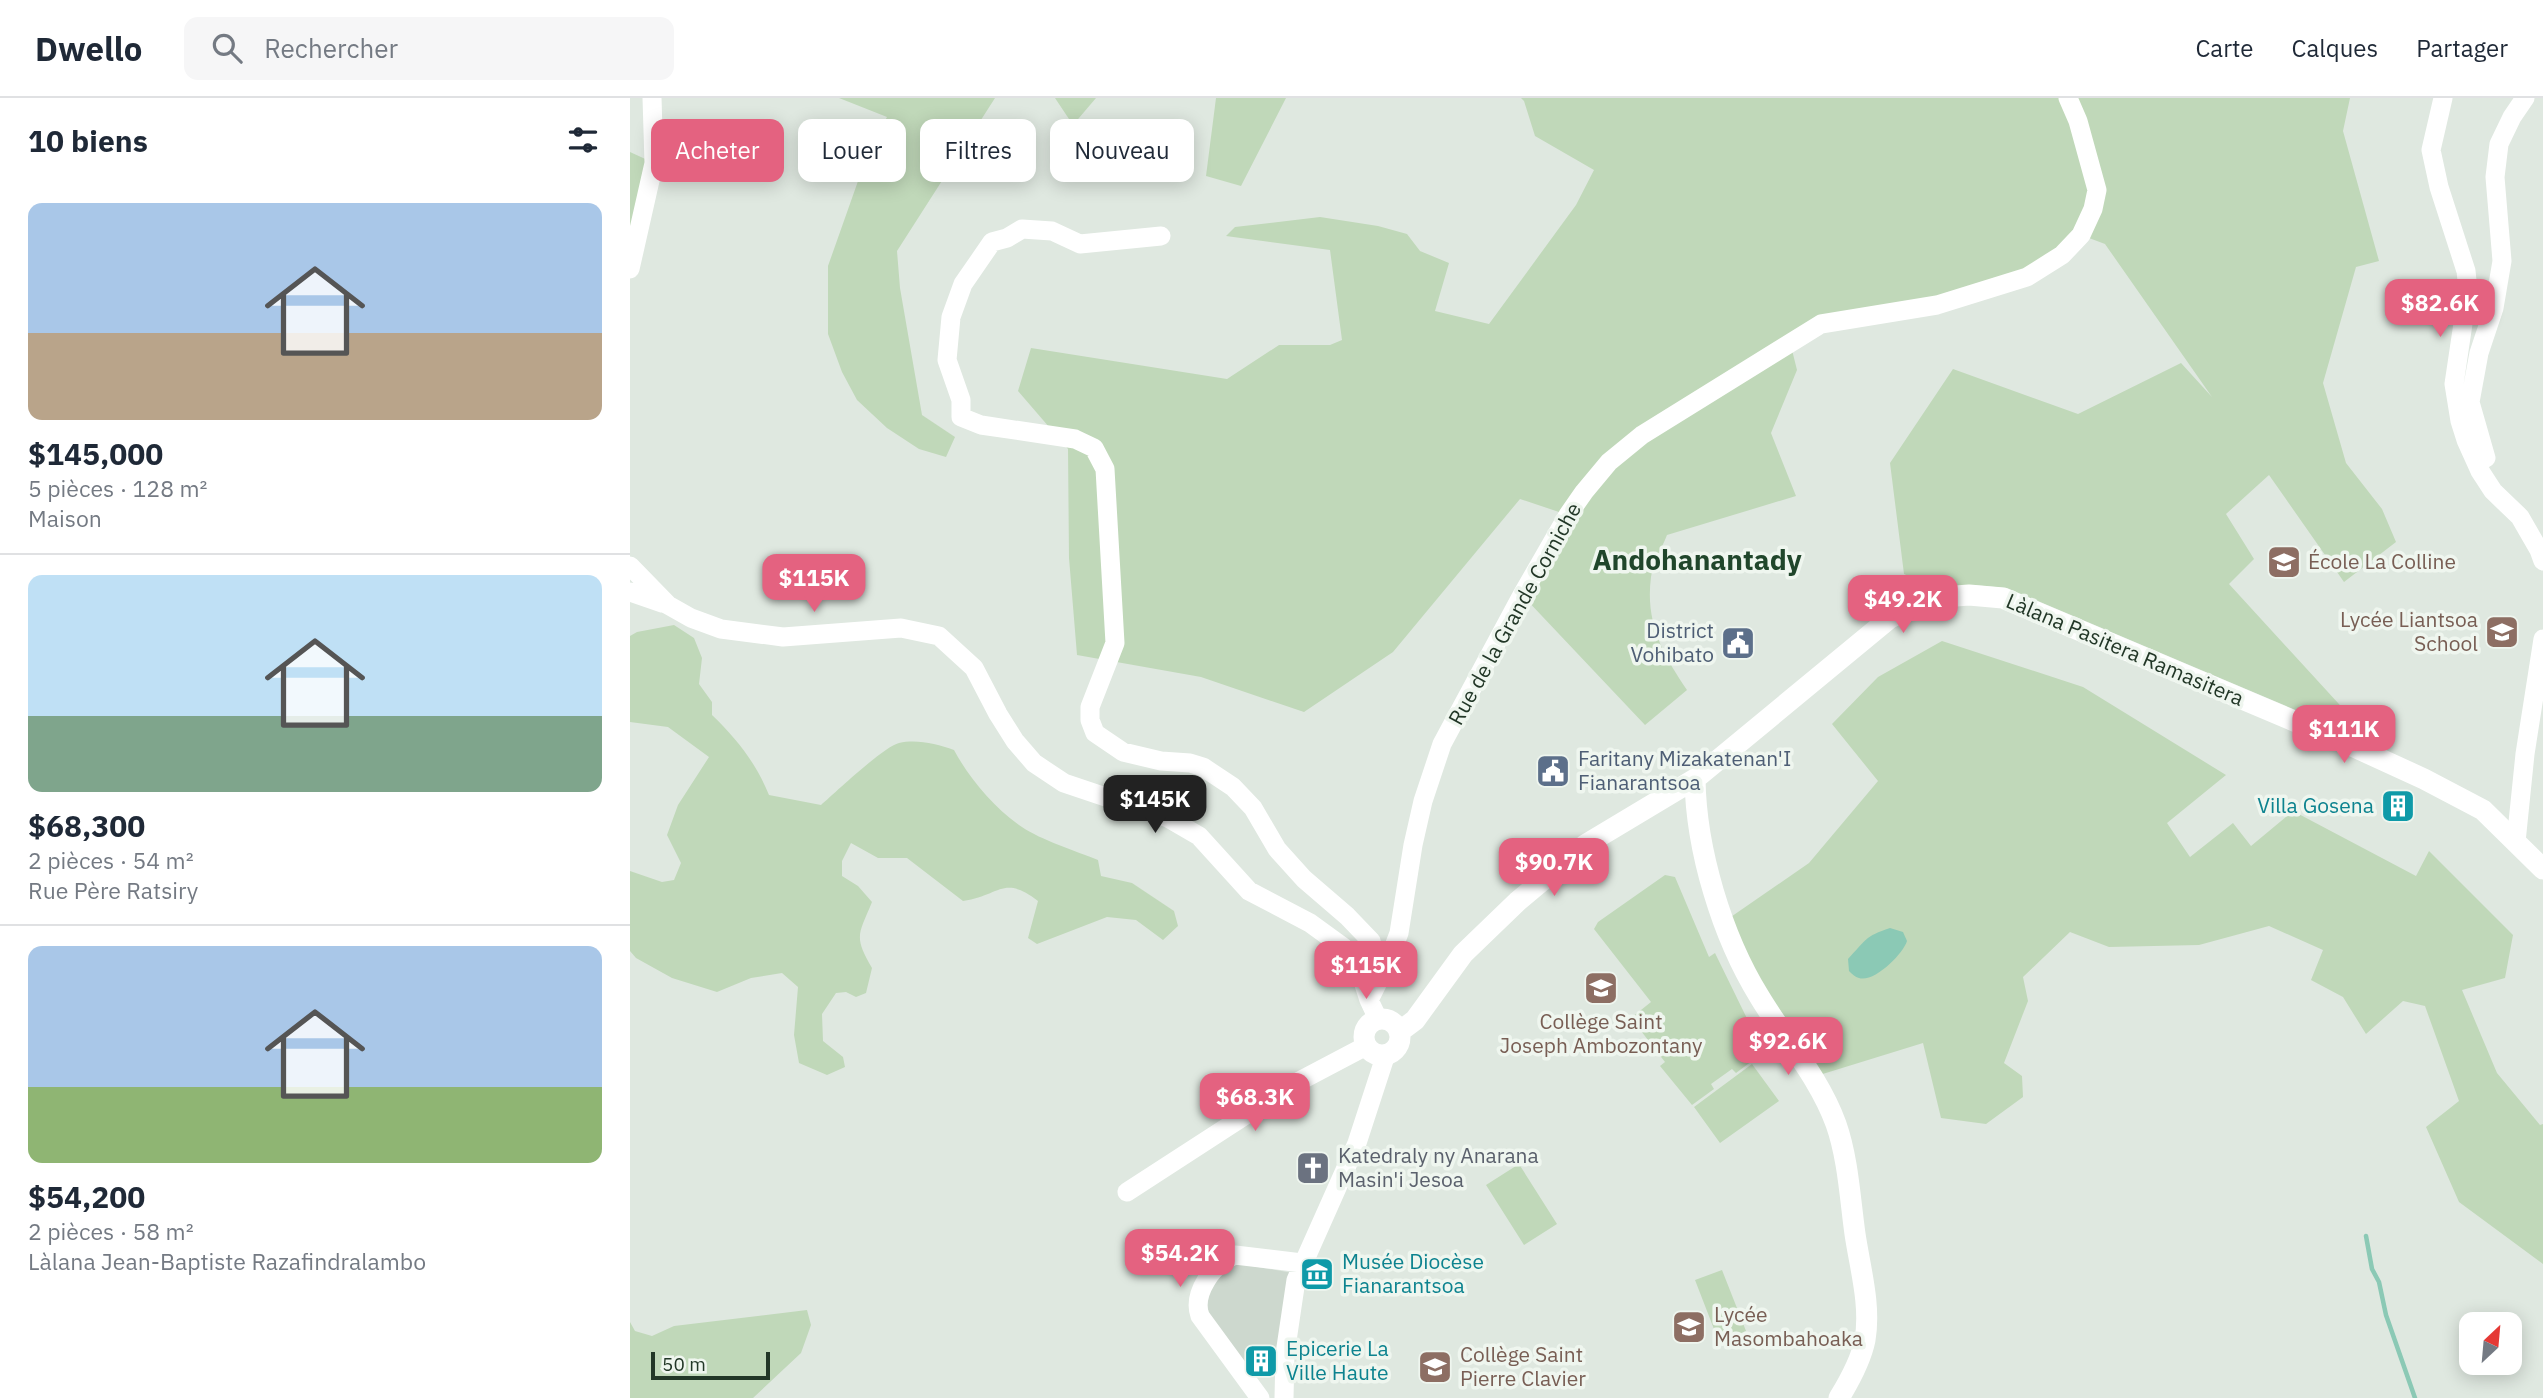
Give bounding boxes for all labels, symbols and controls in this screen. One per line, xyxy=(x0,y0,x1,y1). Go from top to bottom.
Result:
search box xyxy=(184,17,674,80)
text: Dwello xyxy=(35,27,142,70)
icon: search xyxy=(208,29,246,67)
text: Rechercher xyxy=(264,31,398,65)
text: Carte xyxy=(2195,32,2254,64)
text: Calques xyxy=(2292,32,2378,64)
text: Partager xyxy=(2416,32,2508,64)
chip: Acheter xyxy=(651,119,784,182)
chip: Louer xyxy=(798,119,906,182)
chip: Filtres xyxy=(920,119,1036,182)
chip: Nouveau xyxy=(1050,119,1194,182)
text: 10 biens xyxy=(28,121,148,160)
icon: filters xyxy=(564,121,602,159)
icon: home xyxy=(252,248,378,374)
pin: $82.6K xyxy=(2383,280,2497,339)
text: $82.6K xyxy=(2401,287,2479,317)
text: $145,000 xyxy=(28,434,163,473)
text: 5 pièces · 128 m² xyxy=(28,473,207,503)
street label: Rue de la Grande Corniche xyxy=(1441,497,1587,730)
text: Maison xyxy=(28,503,102,533)
district label: Andohanantady xyxy=(1592,541,1802,578)
school or university icon: École La Colline xyxy=(2265,543,2303,581)
place label: École La Colline xyxy=(2308,547,2456,575)
pin: $115K xyxy=(765,554,863,614)
text: $115K xyxy=(778,562,850,592)
pin: $49.2K xyxy=(1846,575,1960,635)
text: $49.2K xyxy=(1864,583,1942,613)
street label: Làlana Pasitera Ramasitera xyxy=(2002,586,2249,712)
place label: Lycée Liantsoa School xyxy=(2340,605,2478,657)
school or university icon: Lycée Liantsoa School xyxy=(2483,613,2521,651)
place label: District Vohibato xyxy=(1630,616,1714,668)
icon: home xyxy=(252,620,378,746)
public building icon: District Vohibato xyxy=(1719,624,1757,662)
pin: $111K xyxy=(2295,706,2393,765)
text: $111K xyxy=(2308,713,2380,743)
place label: Faritany Mizakatenan'I Fianarantsoa xyxy=(1578,744,1791,796)
public building icon: Faritany Mizakatenan'I Fianarantsoa xyxy=(1534,752,1572,790)
pin: $145K xyxy=(1106,776,1204,835)
text: $145K xyxy=(1119,783,1191,813)
building icon: Villa Gosena xyxy=(2379,787,2417,825)
place label: Villa Gosena xyxy=(2257,791,2374,819)
text: $68,300 xyxy=(28,806,145,845)
pin: $90.7K xyxy=(1497,838,1611,898)
text: 2 pièces · 54 m² xyxy=(28,845,194,875)
text: $90.7K xyxy=(1515,846,1593,876)
text: Rue Père Ratsiry xyxy=(28,875,198,905)
pin: $115K xyxy=(1317,942,1415,1001)
text: $115K xyxy=(1330,949,1402,979)
school or university icon: Collège Saint Joseph Ambozontany xyxy=(1582,969,1620,1007)
icon: home xyxy=(252,991,378,1117)
place label: Collège Saint Joseph Ambozontany xyxy=(1500,1007,1703,1059)
pin: $92.6K xyxy=(1731,1018,1845,1077)
text: $92.6K xyxy=(1749,1025,1827,1055)
pin: $68.3K xyxy=(1198,1074,1312,1133)
text: $68.3K xyxy=(1216,1081,1294,1111)
place label: Katedraly ny Anarana Masin'i Jesoa xyxy=(1338,1141,1539,1193)
church icon: Katedraly ny Anarana Masin'i Jesoa xyxy=(1294,1149,1332,1187)
text: $54,200 xyxy=(28,1177,145,1216)
text: 2 pièces · 58 m² xyxy=(28,1216,194,1246)
pin: $54.2K xyxy=(1123,1230,1237,1289)
text: $54.2K xyxy=(1141,1237,1219,1267)
text: Làlana Jean-Baptiste Razafindralambo xyxy=(28,1246,426,1276)
place label: Musée Diocèse Fianarantsoa xyxy=(1342,1247,1484,1299)
museum icon: Musée Diocèse Fianarantsoa xyxy=(1298,1255,1336,1293)
place label: Lycée Masombahoaka xyxy=(1714,1300,1863,1352)
school or university icon: Lycée Masombahoaka xyxy=(1670,1308,1708,1346)
north arrow xyxy=(2459,1312,2522,1376)
map controls xyxy=(2459,1312,2522,1375)
place label: Epicerie La Ville Haute xyxy=(1286,1334,1389,1386)
place label: Collège Saint Pierre Clavier xyxy=(1460,1340,1586,1392)
building icon: Epicerie La Ville Haute xyxy=(1242,1342,1280,1380)
school or university icon: Collège Saint Pierre Clavier xyxy=(1416,1348,1454,1386)
scale bar xyxy=(651,1349,770,1381)
text: 50 m xyxy=(662,1352,706,1376)

